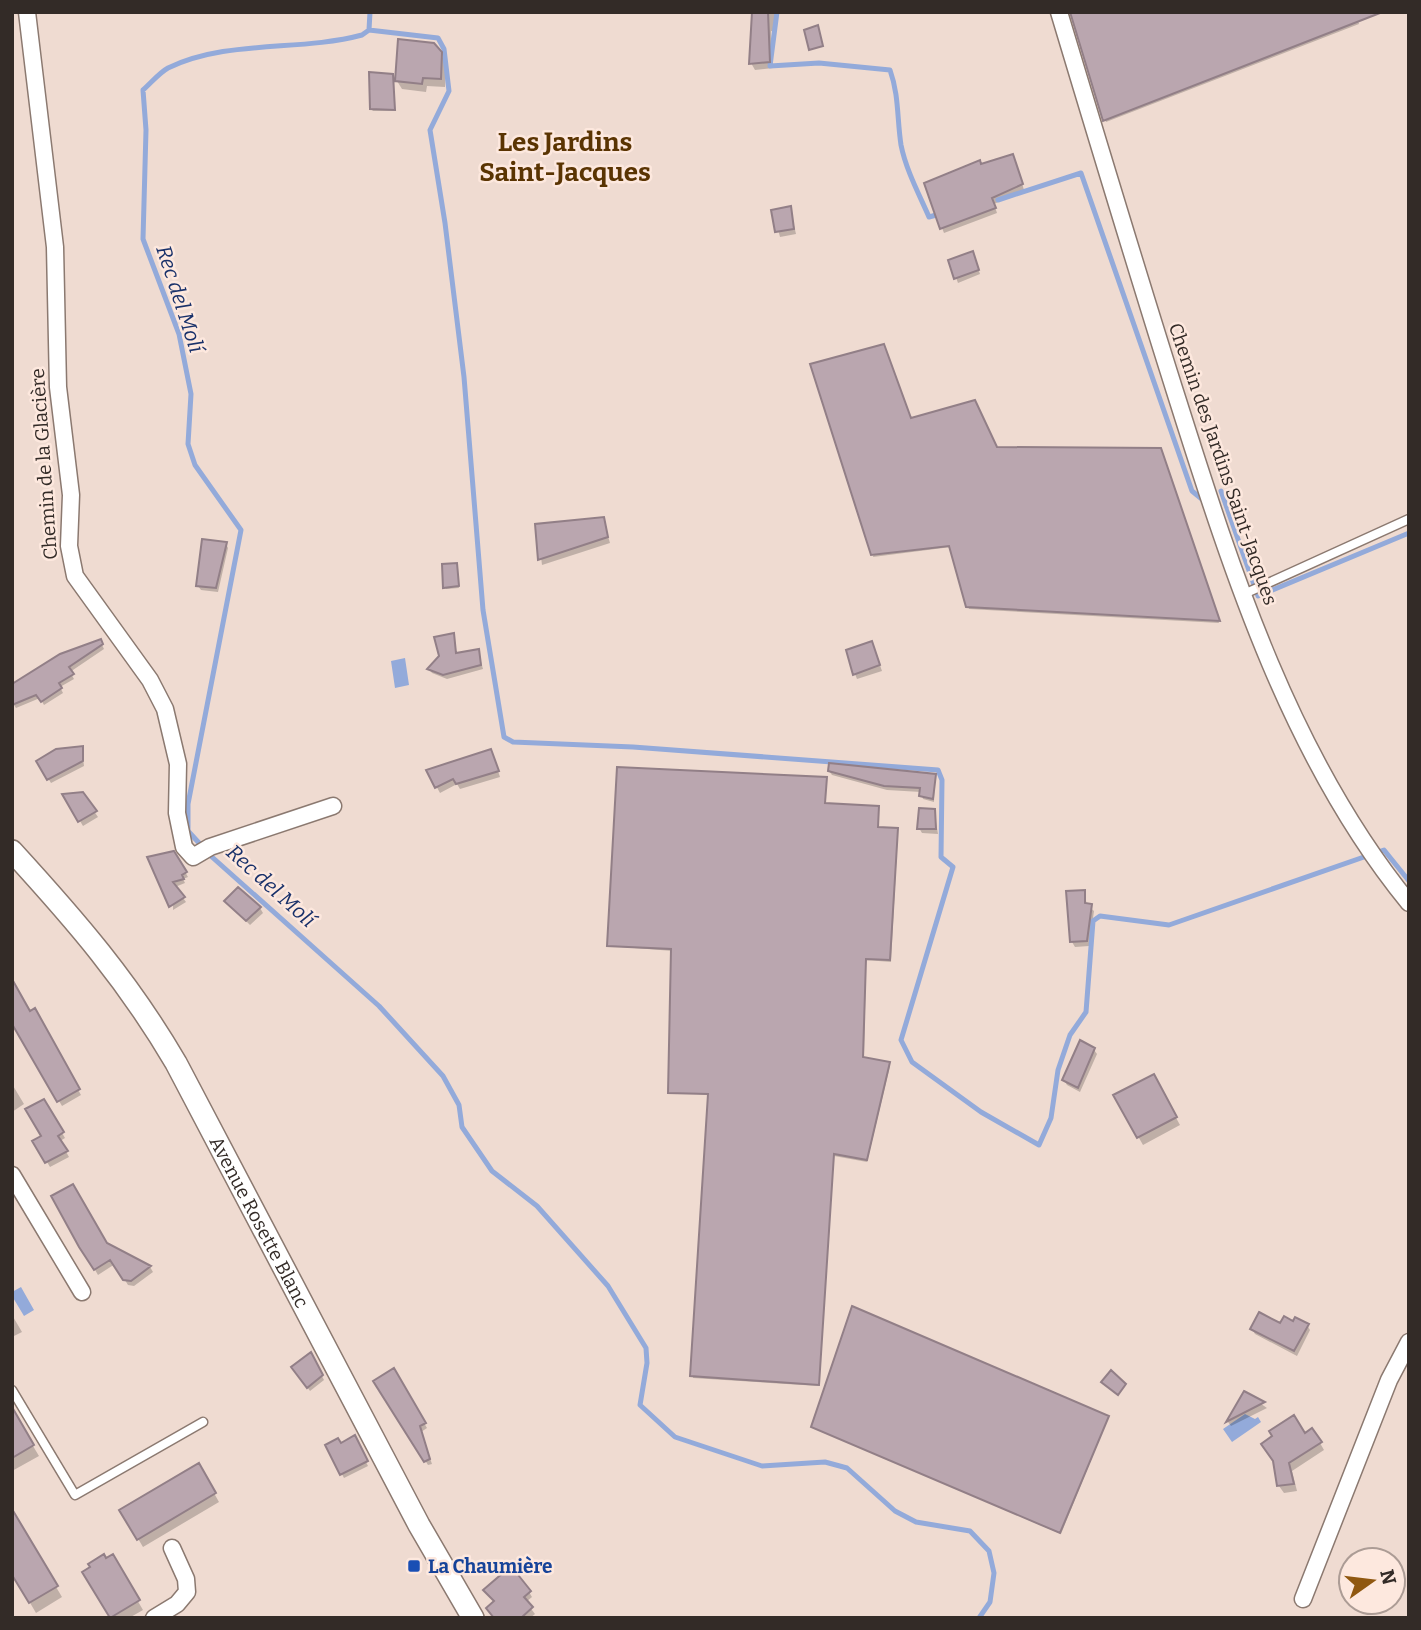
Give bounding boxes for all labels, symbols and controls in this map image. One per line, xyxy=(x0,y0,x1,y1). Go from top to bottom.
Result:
district label: Les Jardins Saint-Jacques xyxy=(479,127,651,188)
water label: Rec del Molí xyxy=(150,242,210,358)
street label: Chemin des Jardins Saint-Jacques xyxy=(1164,320,1282,608)
street label: Chemin de la Glacière xyxy=(26,368,62,560)
water label: Rec del Molí xyxy=(221,839,323,934)
street label: Avenue Rosette Blanc xyxy=(205,1132,314,1312)
north arrow xyxy=(1337,1546,1407,1616)
place label: La Chaumière xyxy=(428,1555,553,1578)
marker: La Chaumière xyxy=(406,1558,422,1574)
text: N xyxy=(1375,1567,1401,1587)

